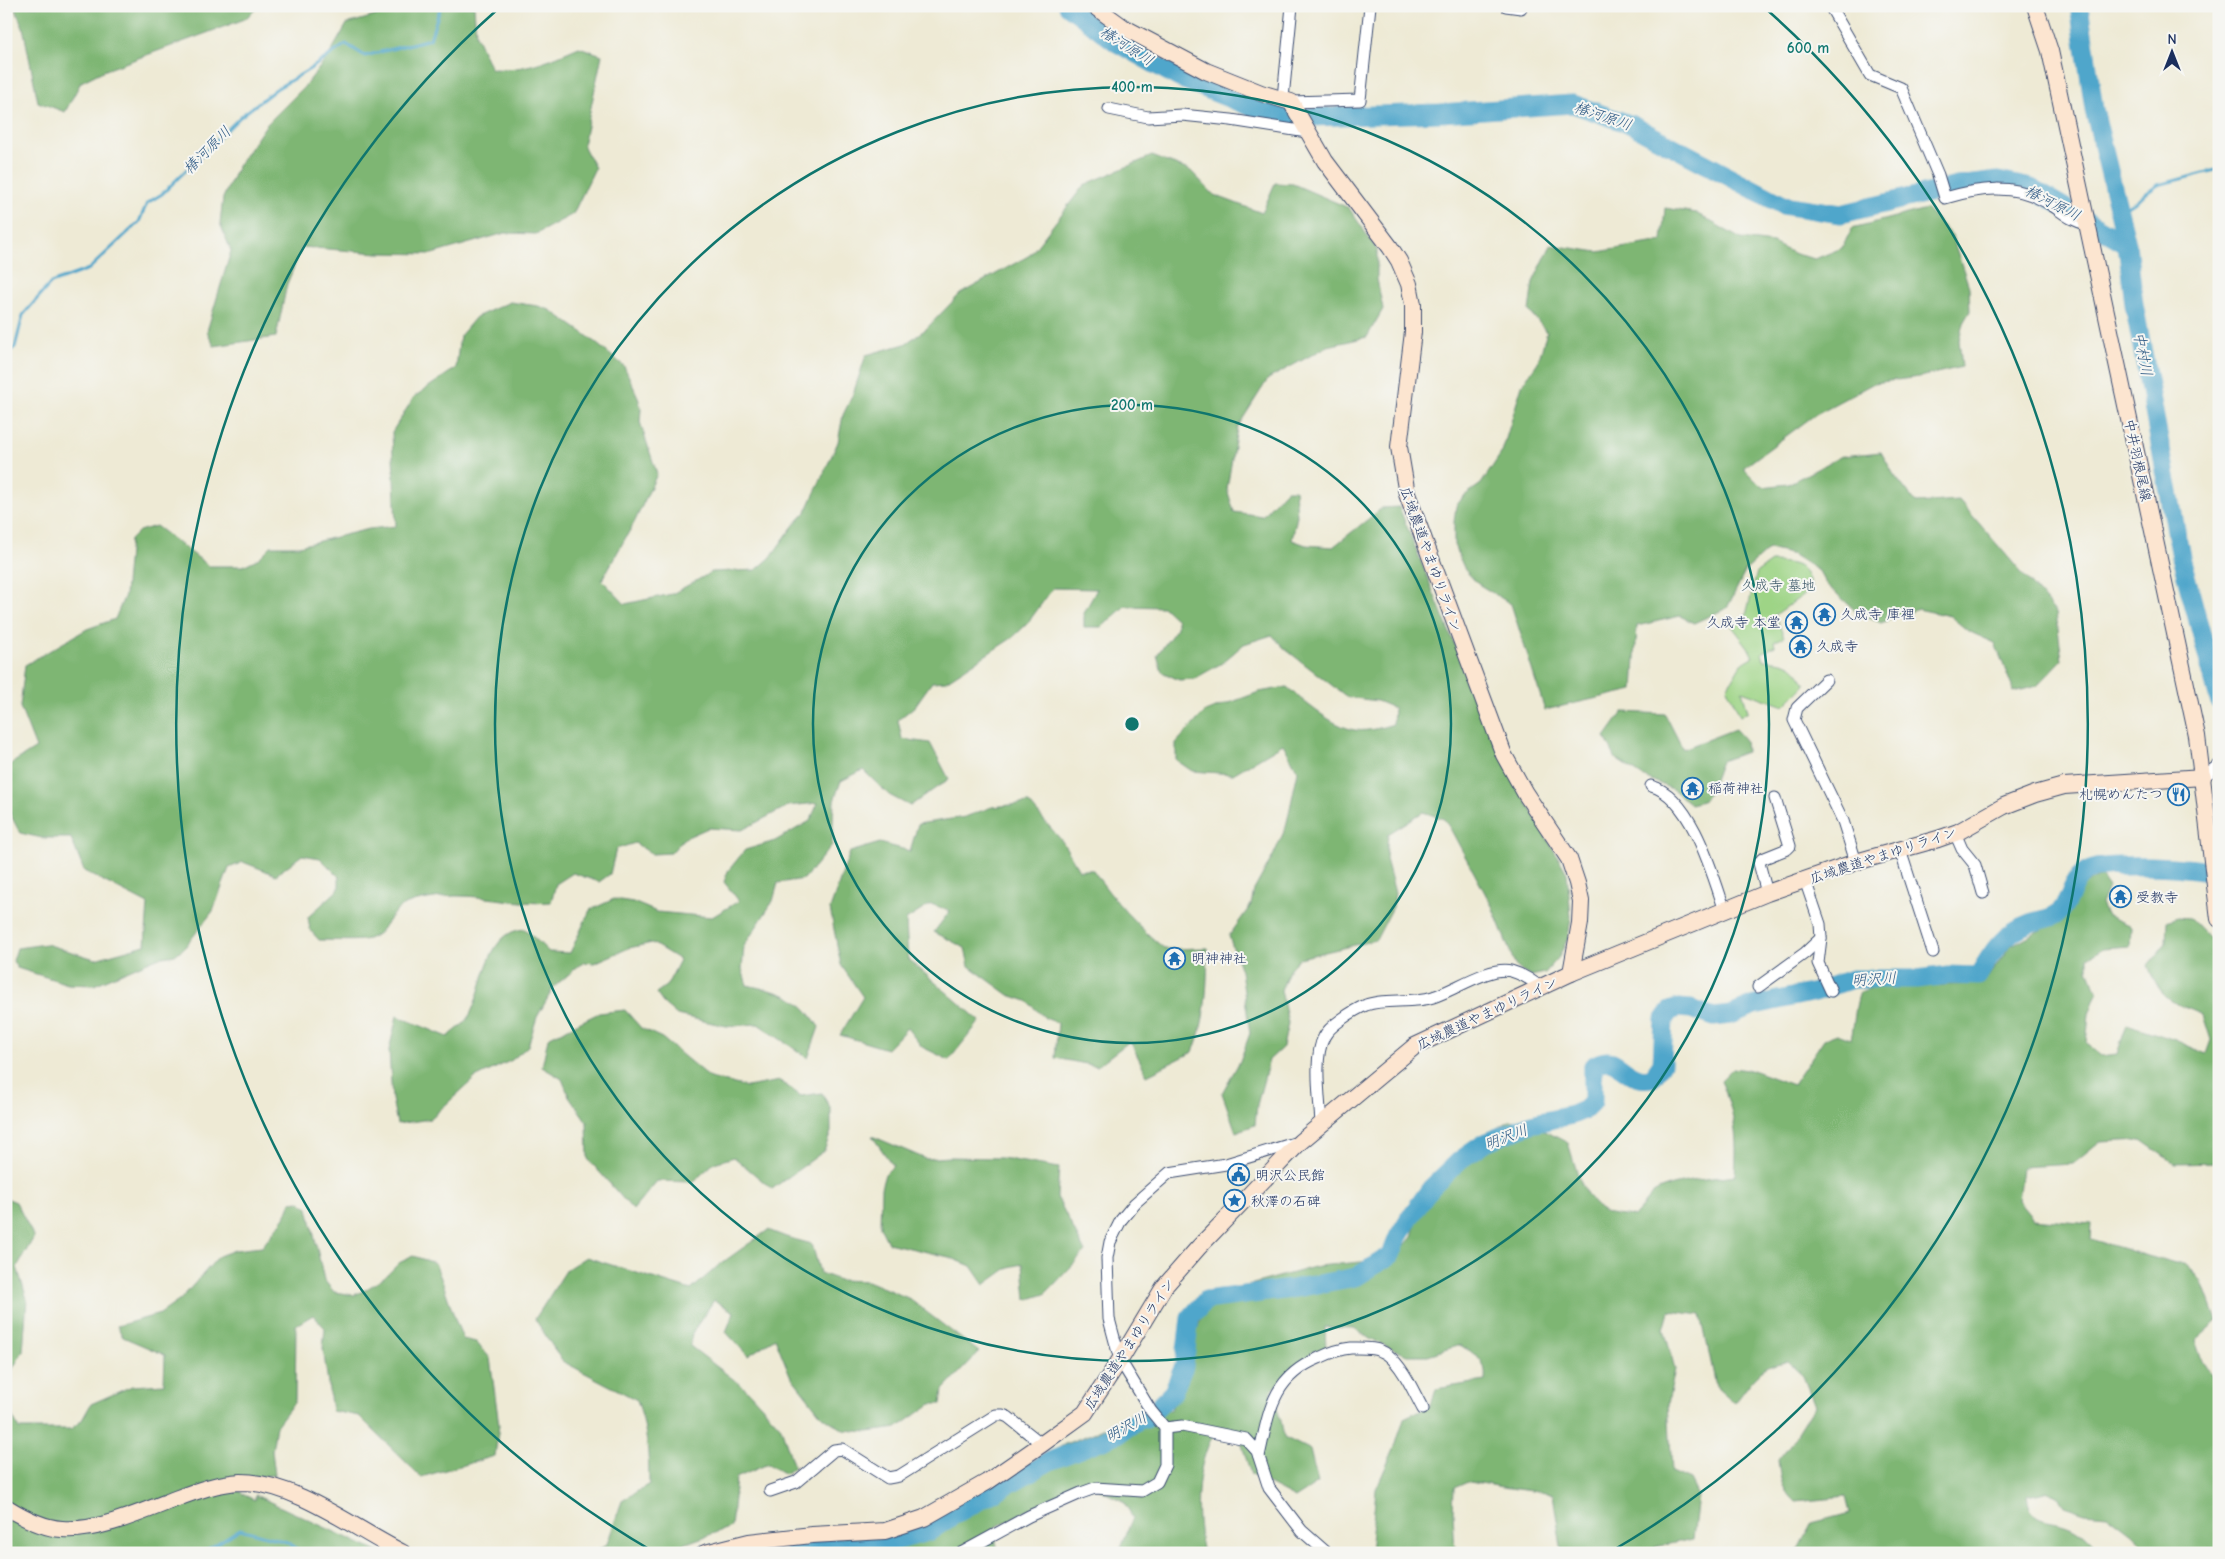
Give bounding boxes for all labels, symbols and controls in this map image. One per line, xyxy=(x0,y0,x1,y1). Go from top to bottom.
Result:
water label: 椿河原川 xyxy=(1097,22,1157,70)
north arrow xyxy=(2148,28,2198,78)
text: N xyxy=(2167,31,2177,48)
text: 600 m xyxy=(1787,39,1829,57)
text: 400 m xyxy=(1111,78,1153,96)
water label: 椿河原川 xyxy=(1572,98,1634,134)
water label: 椿河原川 xyxy=(179,122,235,178)
water label: 椿河原川 xyxy=(2022,181,2084,225)
water label: 中村川 xyxy=(2130,330,2156,378)
text: 200 m xyxy=(1111,396,1153,414)
street label: 中井羽根尾線 xyxy=(2120,417,2155,503)
street label: 広域農道やまゆりライン xyxy=(1396,484,1465,634)
park label: 久成寺 墓地 xyxy=(1741,577,1815,594)
temple icon: 久成寺 庫裡 xyxy=(1812,602,1836,626)
place label: 久成寺 庫裡 xyxy=(1840,606,1915,623)
temple icon: 久成寺 本堂 xyxy=(1785,610,1809,634)
place label: 久成寺 本堂 xyxy=(1706,614,1781,631)
temple icon: 久成寺 xyxy=(1788,634,1812,658)
place label: 久成寺 xyxy=(1816,638,1858,655)
centre of rings xyxy=(1123,715,1141,733)
temple icon: 稲荷神社 xyxy=(1680,776,1704,800)
place label: 稲荷神社 xyxy=(1708,780,1764,797)
restaurant icon: 札幌めんたつ xyxy=(2167,782,2191,806)
place label: 札幌めんたつ xyxy=(2079,786,2163,803)
street label: 広域農道やまゆりライン xyxy=(1808,824,1959,887)
temple icon: 受教寺 xyxy=(2108,885,2132,909)
place label: 受教寺 xyxy=(2136,889,2178,906)
temple icon: 明神神社 xyxy=(1163,946,1187,970)
place label: 明神神社 xyxy=(1191,950,1247,967)
water label: 明沢川 xyxy=(1851,969,1897,989)
street label: 広域農道やまゆりライン xyxy=(1414,973,1560,1054)
water label: 明沢川 xyxy=(1482,1121,1530,1153)
public building icon: 明沢公民館 xyxy=(1227,1163,1251,1187)
place label: 明沢公民館 xyxy=(1255,1167,1325,1184)
place icon: 秋澤の石碑 xyxy=(1223,1189,1247,1213)
place label: 秋澤の石碑 xyxy=(1251,1193,1321,1210)
street label: 広域農道やまゆりライン xyxy=(1081,1275,1178,1413)
water label: 明沢川 xyxy=(1102,1408,1150,1446)

